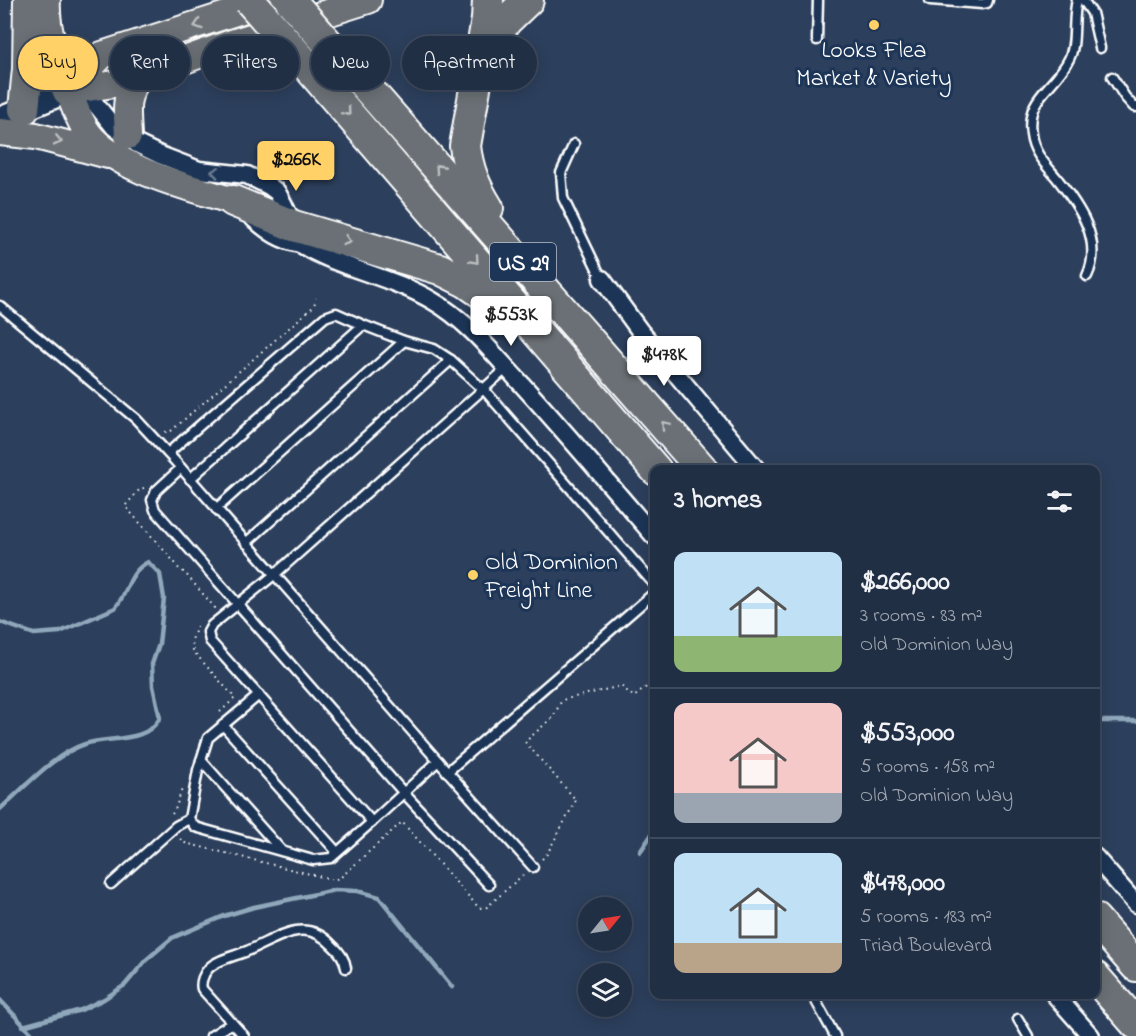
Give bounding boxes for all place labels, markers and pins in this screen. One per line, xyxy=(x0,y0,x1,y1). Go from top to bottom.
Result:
marker: Looks Flea Market & Variety xyxy=(867,18,881,32)
place label: Looks Flea Market & Variety xyxy=(796,34,952,98)
pin: $266K xyxy=(254,141,338,192)
pin: $553K xyxy=(469,296,553,347)
pin: $478K xyxy=(622,336,706,387)
place label: Old Dominion Freight Line xyxy=(484,546,618,609)
marker: Old Dominion Freight Line xyxy=(466,568,480,582)

